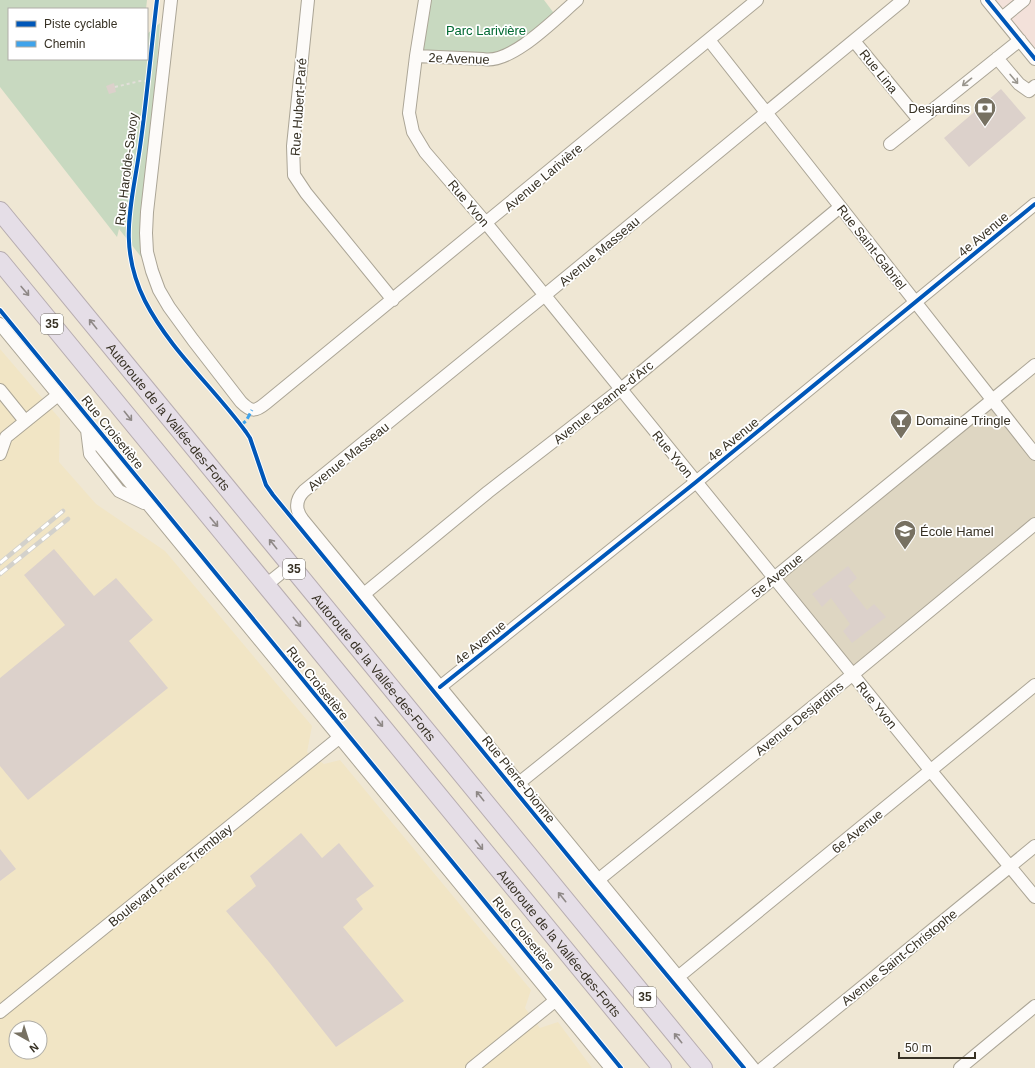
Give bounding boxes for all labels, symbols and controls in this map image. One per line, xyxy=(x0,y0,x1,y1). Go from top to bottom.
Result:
legend xyxy=(8,8,148,60)
text: Piste cyclable xyxy=(44,17,118,31)
park label: Parc Larivière xyxy=(446,23,526,38)
text: Chemin xyxy=(44,37,85,51)
street label: Rue Lina xyxy=(856,46,901,97)
street label: 2e Avenue xyxy=(428,50,490,67)
street label: Rue Hubert-Paré xyxy=(288,57,309,157)
one-way arrow xyxy=(1010,73,1019,84)
one-way arrow xyxy=(961,78,972,87)
bank icon: Desjardins xyxy=(972,95,998,128)
place label: Desjardins xyxy=(909,101,970,116)
street label: Rue Harolde-Savoy xyxy=(112,111,141,226)
street label: Avenue Larivière xyxy=(501,140,585,214)
street label: Rue Yvon xyxy=(445,177,492,230)
street label: Rue Saint-Gabriel xyxy=(834,202,909,293)
street label: 4e Avenue xyxy=(955,209,1012,260)
street label: Avenue Masseau xyxy=(556,213,643,289)
one-way arrow xyxy=(20,286,29,297)
road number: 35 xyxy=(41,314,63,334)
one-way arrow xyxy=(89,319,97,330)
street label: Autoroute de la Vallée-des-Forts xyxy=(103,340,234,494)
street label: Avenue Jeanne-d'Arc xyxy=(551,357,656,447)
street label: Rue Croisetière xyxy=(78,392,147,472)
bar icon: Domaine Tringle xyxy=(888,407,914,440)
one-way arrow xyxy=(123,411,132,422)
place label: Domaine Tringle xyxy=(916,413,1011,428)
street label: 4e Avenue xyxy=(705,414,762,464)
street label: Avenue Masseau xyxy=(305,419,392,494)
street label: Rue Yvon xyxy=(649,428,696,481)
one-way arrow xyxy=(210,516,219,527)
school or university icon: École Hamel xyxy=(892,518,918,551)
place label: École Hamel xyxy=(920,524,994,539)
one-way arrow xyxy=(269,538,278,549)
street label: 5e Avenue xyxy=(749,550,806,600)
road number: 35 xyxy=(283,559,305,579)
street label: Autoroute de la Vallée-des-Forts xyxy=(309,591,439,745)
one-way arrow xyxy=(292,617,301,627)
street label: 4e Avenue xyxy=(452,617,509,667)
street label: Rue Croisetière xyxy=(283,643,352,723)
street label: Avenue Desjardins xyxy=(752,678,847,758)
street label: Rue Yvon xyxy=(853,679,900,732)
one-way arrow xyxy=(375,717,384,728)
street label: Rue Pierre-Dionne xyxy=(479,733,558,826)
one-way arrow xyxy=(476,790,484,801)
street label: 6e Avenue xyxy=(829,806,886,856)
street label: Boulevard Pierre-Tremblay xyxy=(105,821,236,930)
one-way arrow xyxy=(475,839,484,850)
street label: Autoroute de la Vallée-des-Forts xyxy=(494,866,624,1020)
one-way arrow xyxy=(558,891,567,902)
street label: Rue Croisetière xyxy=(489,893,558,973)
street label: Avenue Saint-Christophe xyxy=(839,906,960,1009)
road number: 35 xyxy=(634,987,656,1007)
north arrow xyxy=(8,1020,48,1060)
one-way arrow xyxy=(674,1032,683,1043)
scale bar xyxy=(899,1034,975,1060)
text: N xyxy=(27,1041,41,1055)
text: 50 m xyxy=(905,1041,932,1055)

